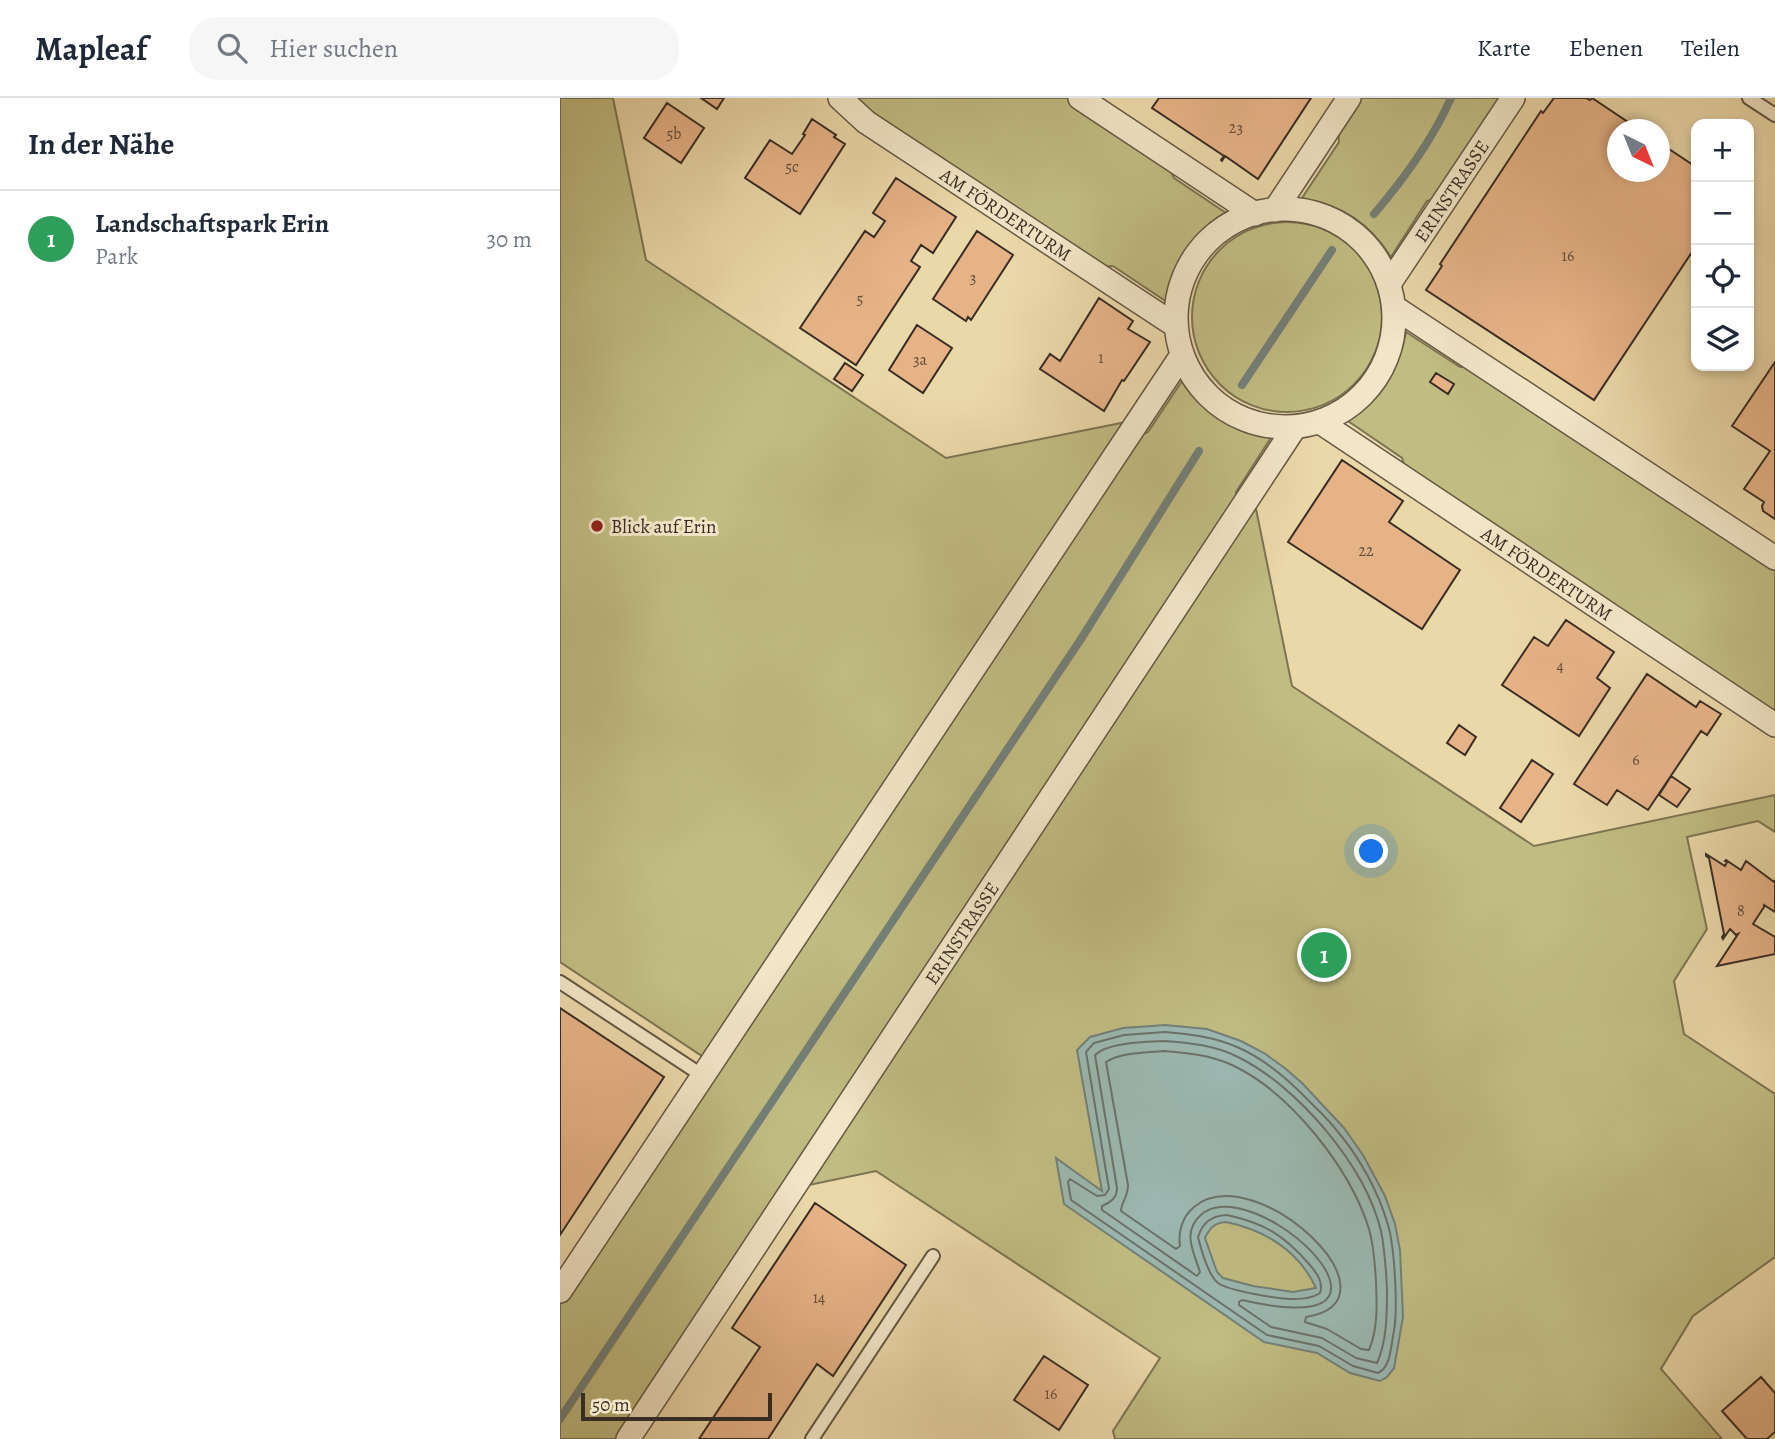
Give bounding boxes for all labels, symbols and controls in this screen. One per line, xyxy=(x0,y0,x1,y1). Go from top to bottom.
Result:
search box xyxy=(189,17,679,80)
text: Mapleaf xyxy=(35,26,147,71)
icon: search xyxy=(213,29,251,67)
text: Hier suchen xyxy=(269,31,398,66)
text: Karte xyxy=(1477,32,1531,64)
text: Ebenen xyxy=(1569,32,1643,64)
text: Teilen xyxy=(1681,32,1740,64)
house number: 23 xyxy=(1229,117,1243,139)
north arrow xyxy=(1607,119,1670,182)
map controls xyxy=(1691,119,1754,371)
button: + xyxy=(1691,119,1754,182)
house number: 5b xyxy=(666,123,682,145)
text: In der Nähe xyxy=(28,124,174,164)
street label: ERINSTRASSE xyxy=(1408,135,1495,248)
house number: 5c xyxy=(785,156,799,178)
street label: AM FÖRDERTURM xyxy=(934,162,1076,268)
button: − xyxy=(1691,182,1754,245)
text: Landschaftspark Erin xyxy=(95,206,329,241)
text: 1 xyxy=(47,224,55,255)
text: 30 m xyxy=(486,224,532,255)
text: Park xyxy=(95,241,138,272)
house number: 16 xyxy=(1562,245,1574,267)
button: locate xyxy=(1691,245,1754,308)
house number: 3 xyxy=(970,267,976,289)
house number: 5 xyxy=(857,288,864,310)
button: layers xyxy=(1691,308,1754,371)
house number: 1 xyxy=(1098,347,1104,369)
house number: 3a xyxy=(913,349,928,371)
place label: Blick auf Erin xyxy=(611,514,716,540)
marker: Blick auf Erin xyxy=(589,518,605,534)
street label: AM FÖRDERTURM xyxy=(1475,521,1617,627)
house number: 22 xyxy=(1358,540,1374,562)
house number: 4 xyxy=(1556,655,1564,677)
house number: 6 xyxy=(1632,749,1640,771)
your location xyxy=(1354,834,1388,868)
street label: ERINSTRASSE xyxy=(919,877,1006,990)
house number: 8 xyxy=(1737,900,1745,922)
pin: 1 xyxy=(1301,929,1347,981)
house number: 14 xyxy=(813,1287,825,1309)
house number: 16 xyxy=(1045,1383,1057,1405)
scale bar xyxy=(581,1390,772,1422)
text: 50 m xyxy=(592,1392,630,1418)

